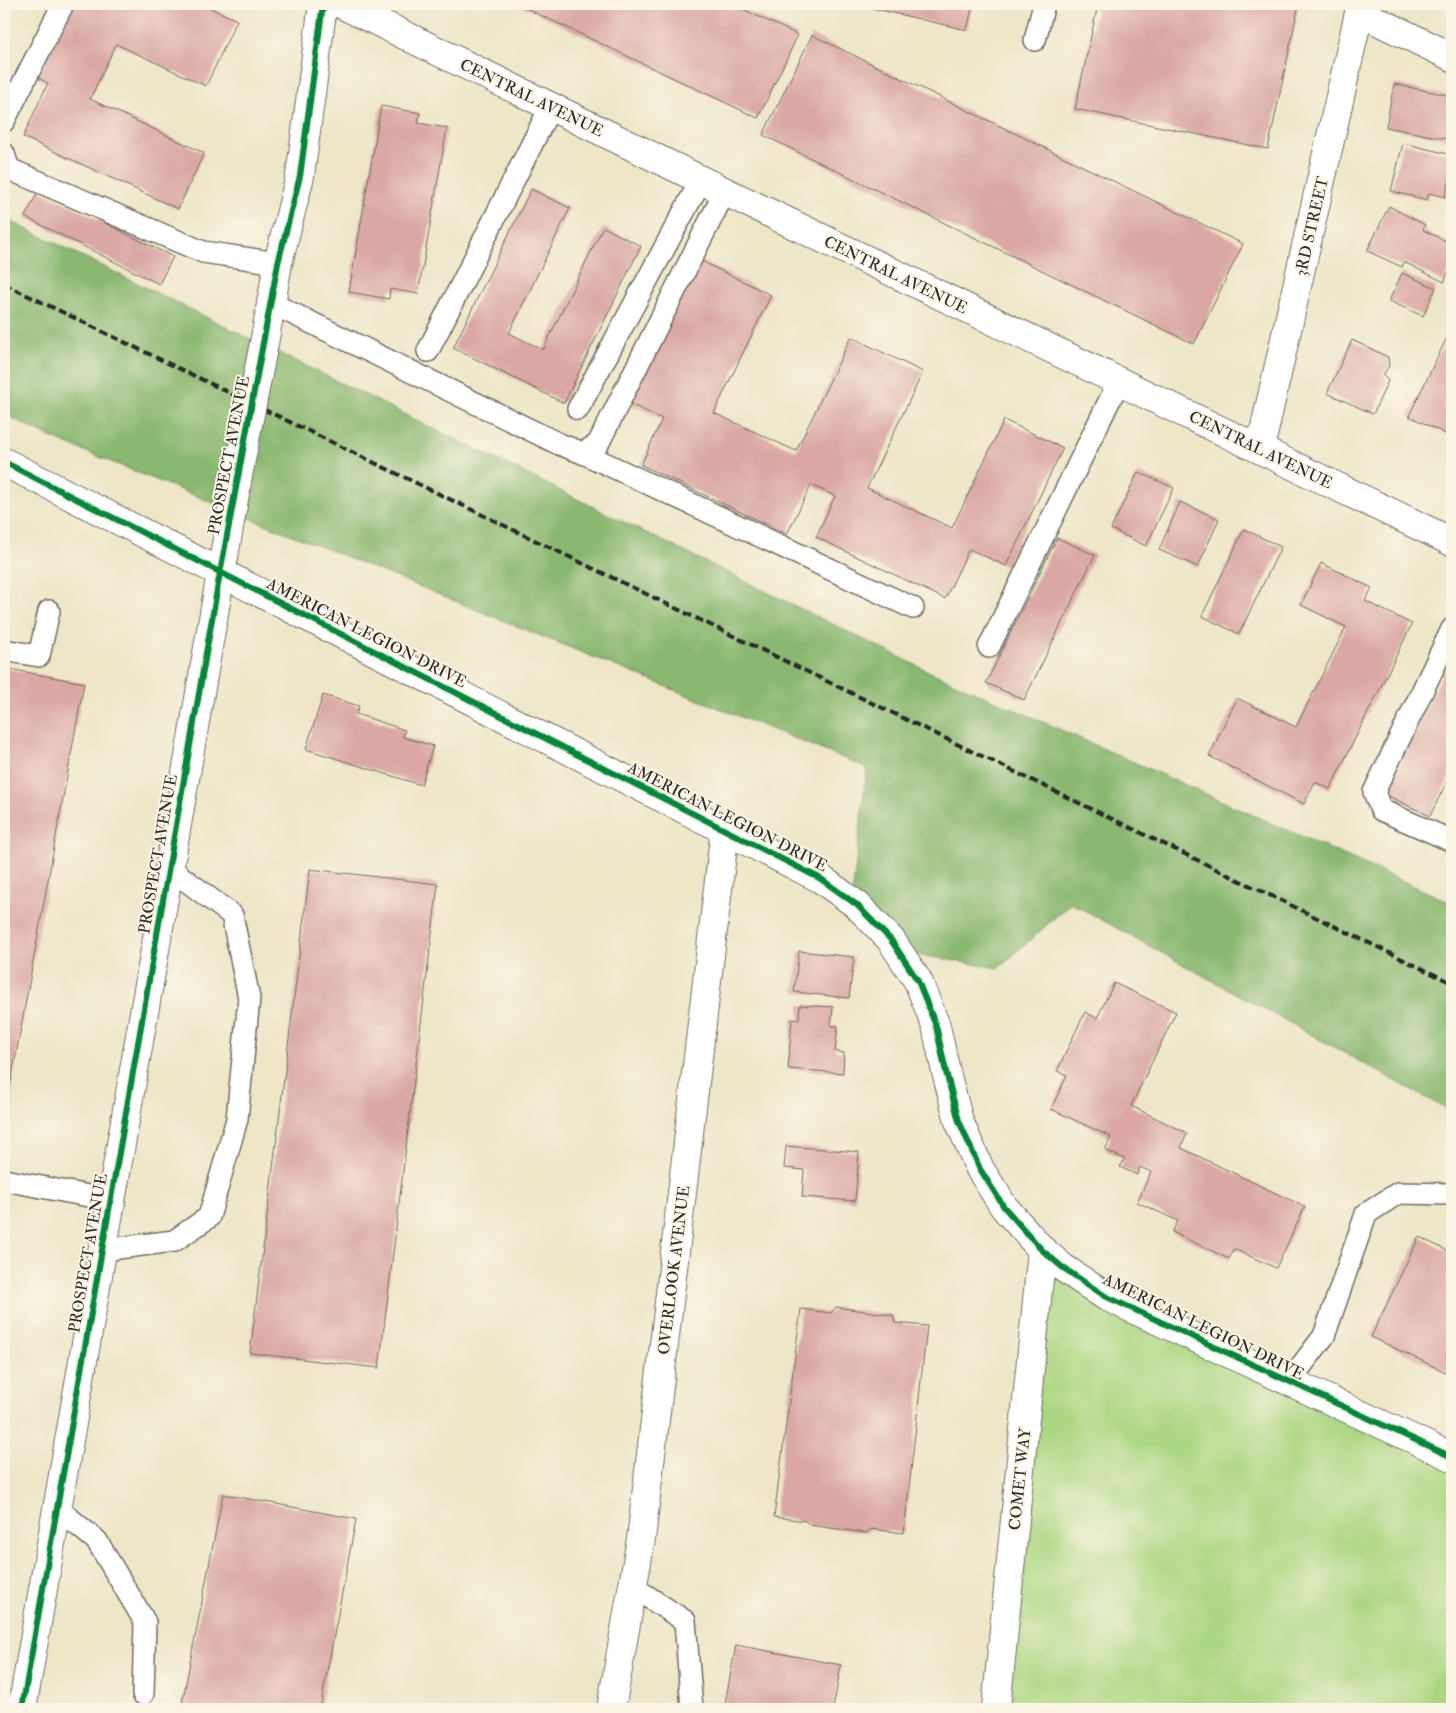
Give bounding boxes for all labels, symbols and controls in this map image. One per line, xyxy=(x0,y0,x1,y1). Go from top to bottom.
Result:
street label: CENTRAL AVENUE xyxy=(456,54,607,141)
street label: 3RD STREET xyxy=(1291,175,1333,278)
street label: CENTRAL AVENUE xyxy=(820,231,971,318)
street label: PROSPECT AVENUE xyxy=(204,374,254,536)
street label: CENTRAL AVENUE xyxy=(1185,406,1336,493)
street label: AMERICAN LEGION DRIVE xyxy=(262,573,470,692)
street label: AMERICAN LEGION DRIVE xyxy=(623,757,831,876)
street label: PROSPECT AVENUE xyxy=(134,773,182,935)
street label: PROSPECT AVENUE xyxy=(64,1172,112,1334)
street label: OVERLOOK AVENUE xyxy=(654,1184,694,1356)
street label: AMERICAN LEGION DRIVE xyxy=(1099,1269,1307,1384)
street label: COMET WAY xyxy=(1005,1426,1035,1531)

